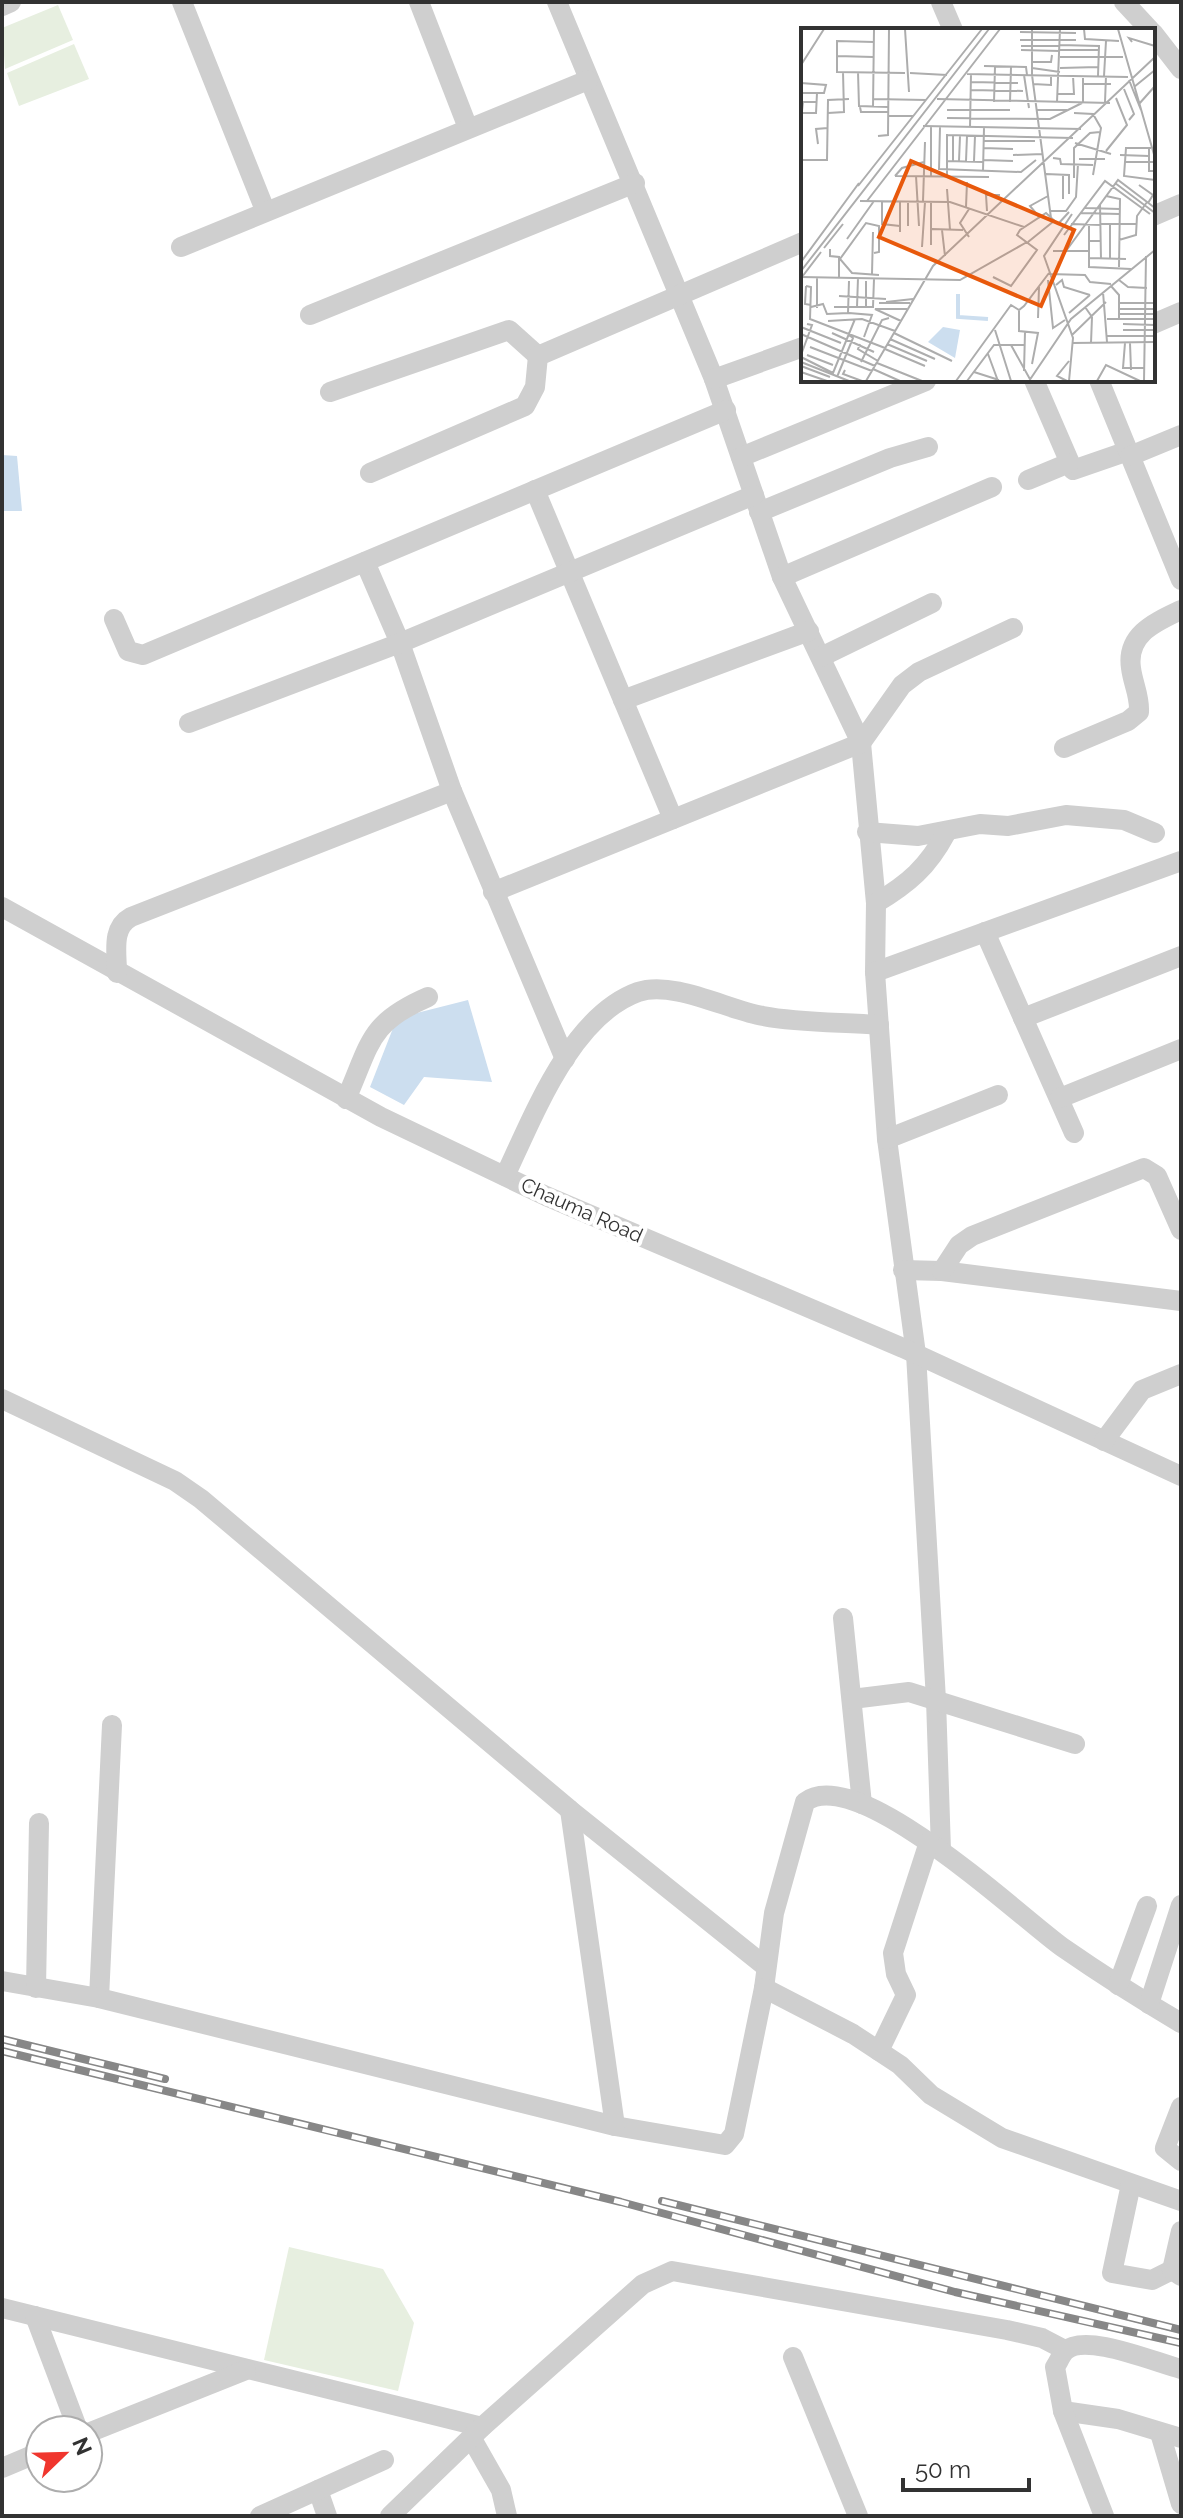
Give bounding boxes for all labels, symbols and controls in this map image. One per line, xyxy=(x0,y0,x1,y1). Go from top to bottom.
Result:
inset map xyxy=(801,28,1155,382)
street label: Chauma Road xyxy=(518,1172,646,1248)
north arrow xyxy=(24,2414,104,2494)
text: N xyxy=(67,2433,98,2459)
scale bar xyxy=(903,2442,1029,2492)
text: 50 m xyxy=(915,2455,971,2484)

